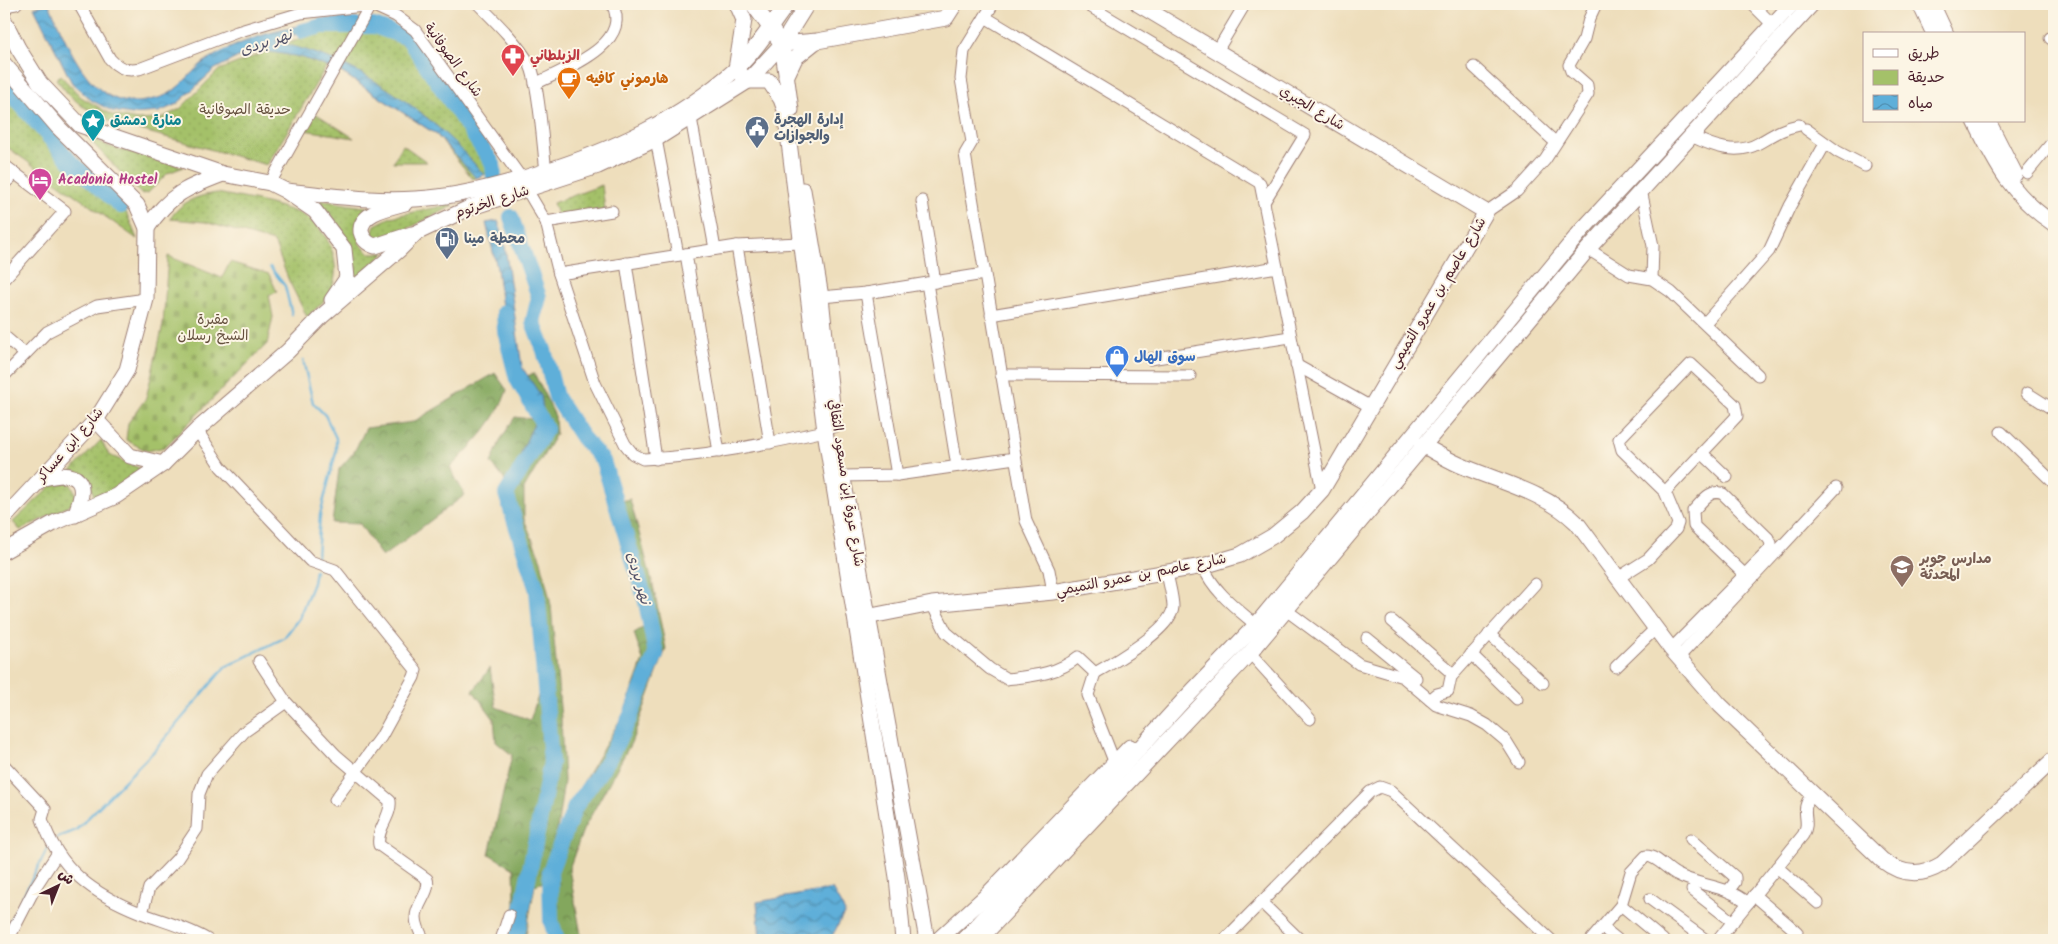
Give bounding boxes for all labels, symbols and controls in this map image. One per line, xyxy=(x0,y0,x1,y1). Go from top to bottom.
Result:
street label: شارع الصوفانية xyxy=(418,18,488,102)
water label: نهر بردى xyxy=(237,23,297,63)
legend xyxy=(1863,32,2026,122)
text: طريق xyxy=(1908,42,1940,66)
pharmacy icon: الزبلطاني xyxy=(500,43,526,77)
place label: الزبلطاني xyxy=(530,45,580,68)
cafe icon: هارموني كافيه xyxy=(556,66,582,100)
text: حديقة xyxy=(1908,66,1945,90)
place label: هارموني كافيه xyxy=(586,68,669,91)
street label: شارع الجبري xyxy=(1275,80,1349,136)
text: مياه xyxy=(1908,92,1933,116)
park label: حديقة الصوفانية xyxy=(199,99,291,121)
place icon: منارة دمشق xyxy=(80,108,106,142)
place label: إدارة الهجرة والجوازات xyxy=(774,109,844,147)
place label: منارة دمشق xyxy=(110,110,181,132)
public building icon: إدارة الهجرة والجوازات xyxy=(744,115,770,149)
hotel icon: Acadonia Hostel xyxy=(27,167,53,201)
place label: Acadonia Hostel xyxy=(58,169,158,191)
street label: شارع الخرتوم xyxy=(452,180,532,224)
street label: شارع عاصم بن عمرو التميمي xyxy=(1384,213,1493,373)
fuel station icon: محطة مينا xyxy=(434,226,460,260)
place label: محطة مينا xyxy=(464,228,525,250)
park label: مقبرة الشيخ رسلان xyxy=(178,309,248,347)
shop icon: سوق الهال xyxy=(1104,344,1130,378)
place label: سوق الهال xyxy=(1134,346,1196,368)
street label: شارع عروة إبن مسعود الثقافي xyxy=(822,398,870,568)
street label: شارع ابن عساكر xyxy=(30,403,109,488)
street label: شارع عاصم بن عمرو التميمي xyxy=(1054,548,1228,603)
place label: مدارس جوبر المحدثة xyxy=(1918,548,1992,586)
water label: نهر بردى xyxy=(619,549,657,609)
school or university icon: مدارس جوبر المحدثة xyxy=(1889,554,1915,588)
north arrow xyxy=(32,862,82,912)
text: ش xyxy=(53,864,79,891)

